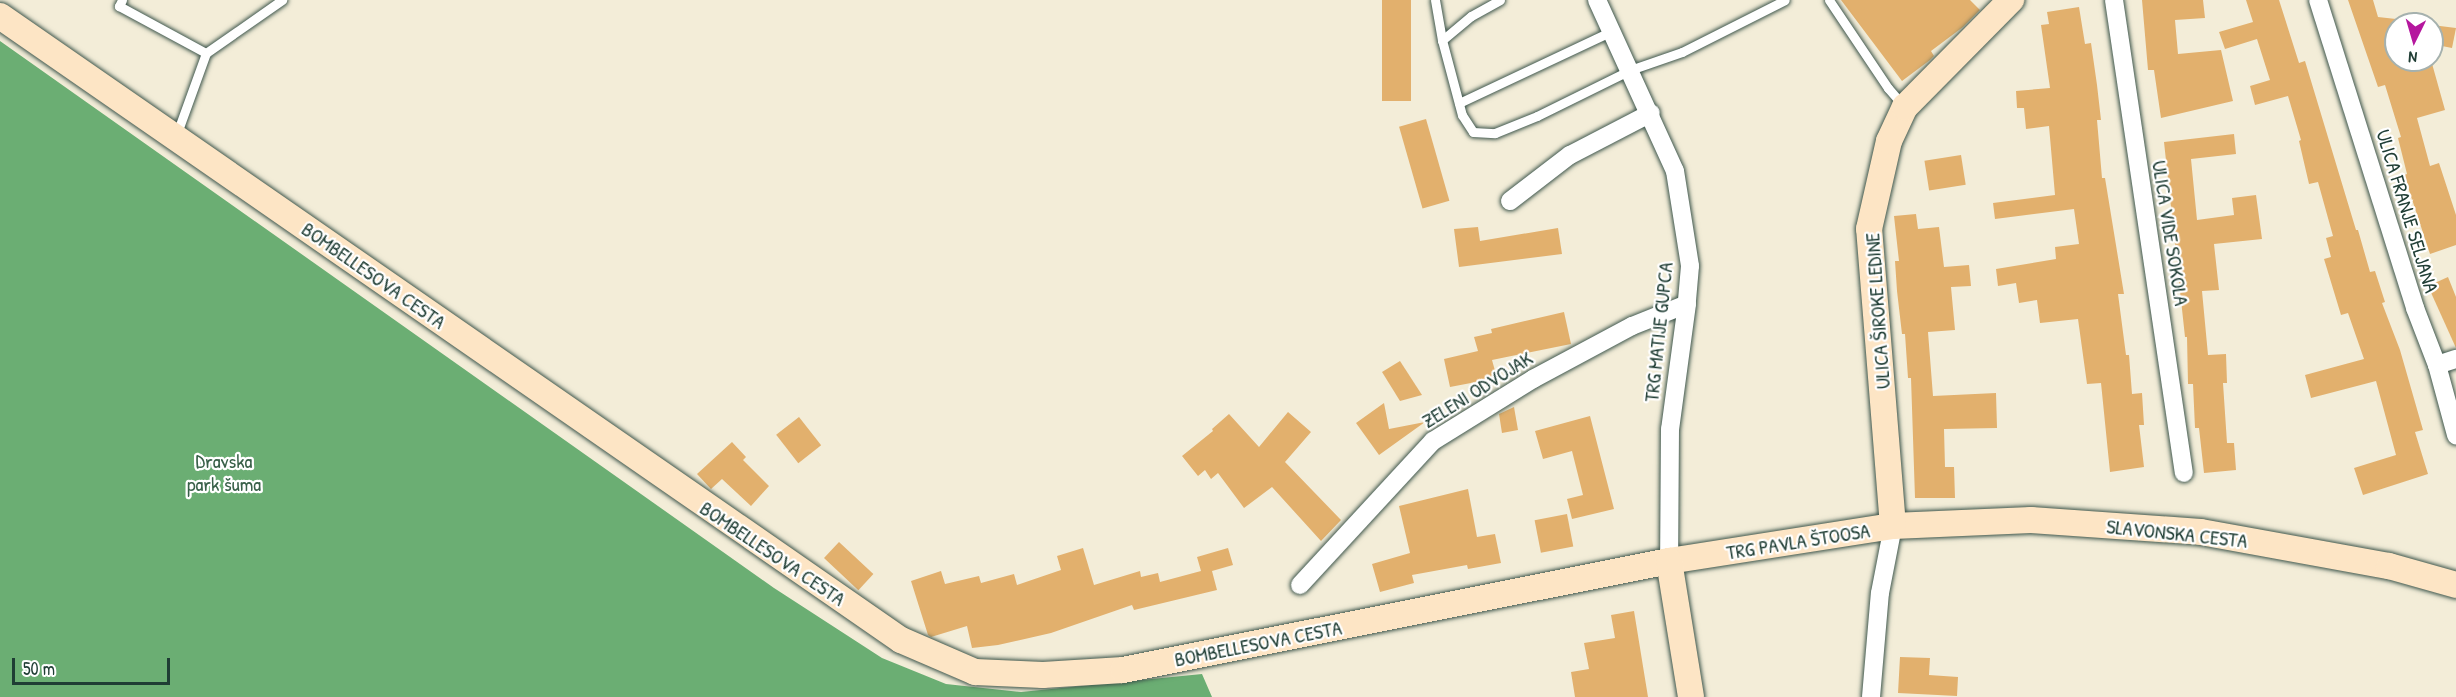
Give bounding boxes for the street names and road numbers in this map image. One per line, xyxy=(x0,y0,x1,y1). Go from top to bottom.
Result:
street label: ULICA FRANJE SELJANA xyxy=(2372,127,2444,295)
street label: ULICA VIDE SOKOLA xyxy=(2148,159,2194,307)
street label: BOMBELLESOVA CESTA xyxy=(298,216,450,334)
street label: ULICA ŠIROKE LEDINE xyxy=(1860,232,1894,390)
street label: TRG MATIJE GUPCA xyxy=(1639,261,1677,403)
street label: ZELENI ODVOJAK xyxy=(1417,345,1537,433)
street label: BOMBELLESOVA CESTA xyxy=(696,496,850,610)
street label: SLAVONSKA CESTA xyxy=(2105,514,2249,552)
street label: TRG PAVLA ŠTOOSA xyxy=(1725,518,1871,564)
street label: BOMBELLESOVA CESTA xyxy=(1172,615,1344,671)

